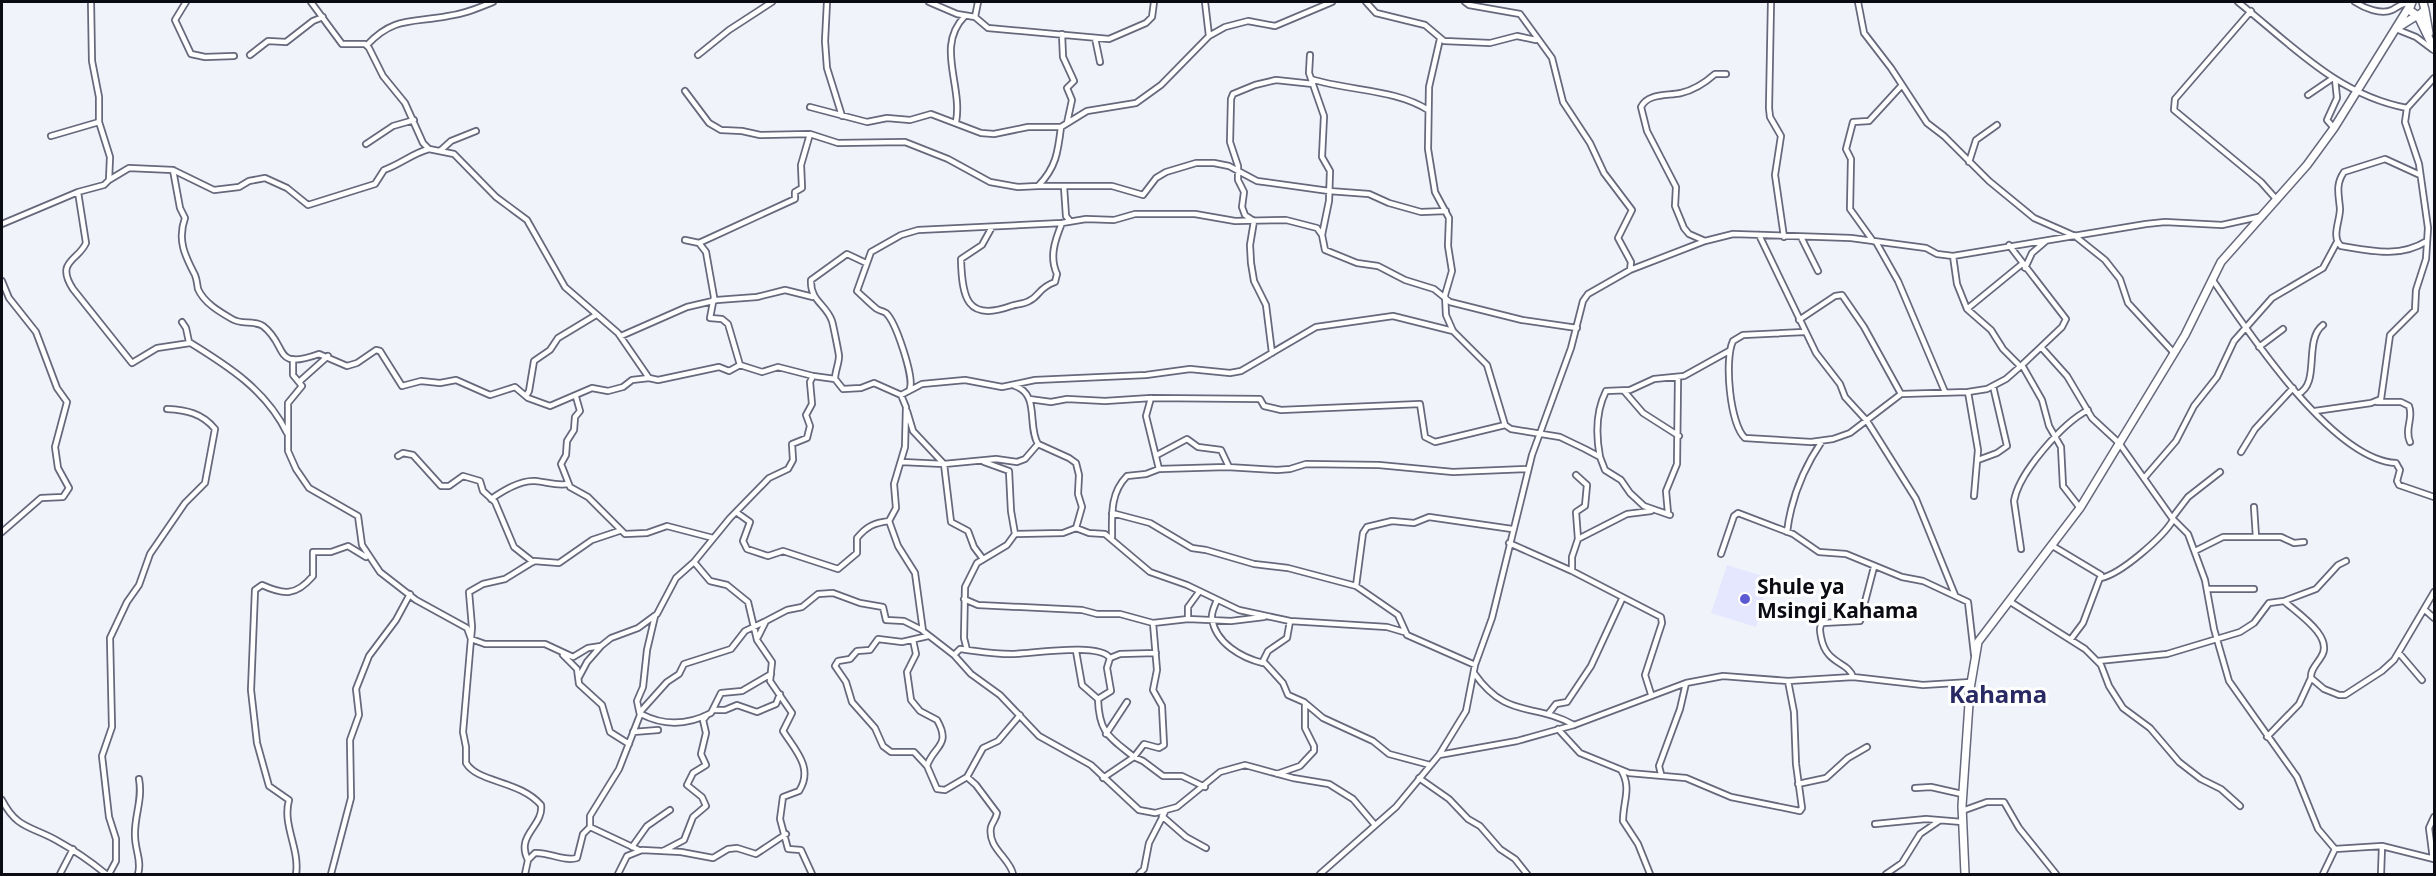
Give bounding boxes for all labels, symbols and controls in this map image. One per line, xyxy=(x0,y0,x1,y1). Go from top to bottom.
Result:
place label: Shule ya Msingi Kahama xyxy=(1757,572,1918,624)
marker: Shule ya Msingi Kahama xyxy=(1738,592,1752,606)
district label: Kahama xyxy=(1949,677,2047,710)

